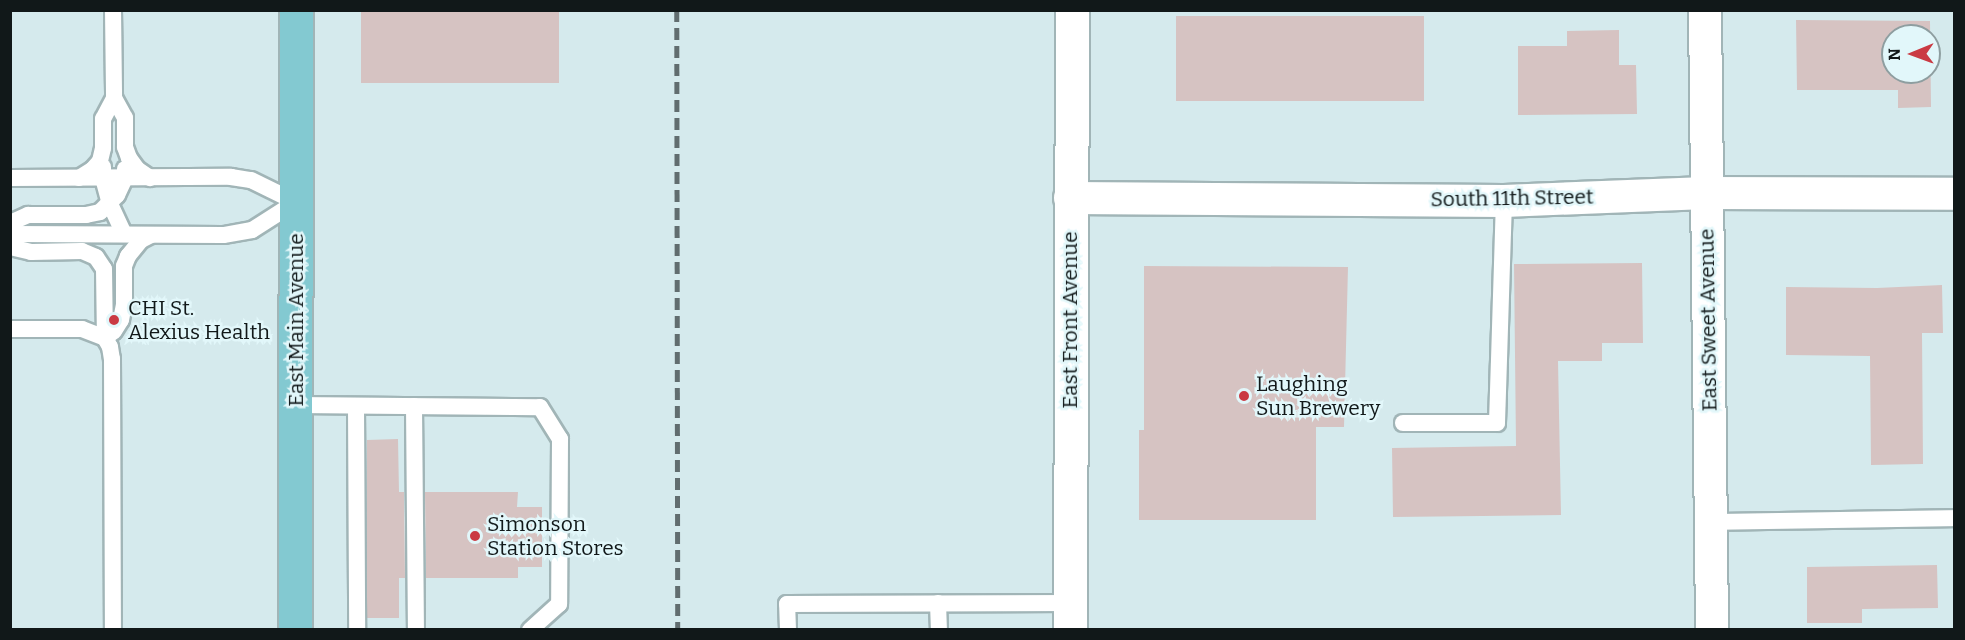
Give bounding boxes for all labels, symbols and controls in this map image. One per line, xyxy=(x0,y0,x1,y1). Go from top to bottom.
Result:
north arrow xyxy=(1881,24,1941,84)
text: N xyxy=(1885,48,1904,61)
street label: South 11th Street xyxy=(1430,184,1594,212)
street label: East Sweet Avenue xyxy=(1694,228,1722,412)
street label: East Front Avenue xyxy=(1057,231,1083,409)
street label: East Main Avenue xyxy=(283,233,309,407)
place label: CHI St. Alexius Health xyxy=(128,295,270,345)
marker: CHI St. Alexius Health xyxy=(105,311,123,329)
place label: Laughing Sun Brewery xyxy=(1256,371,1380,421)
marker: Laughing Sun Brewery xyxy=(1237,389,1251,403)
place label: Simonson Station Stores xyxy=(487,511,624,561)
marker: Simonson Station Stores xyxy=(468,529,482,543)

